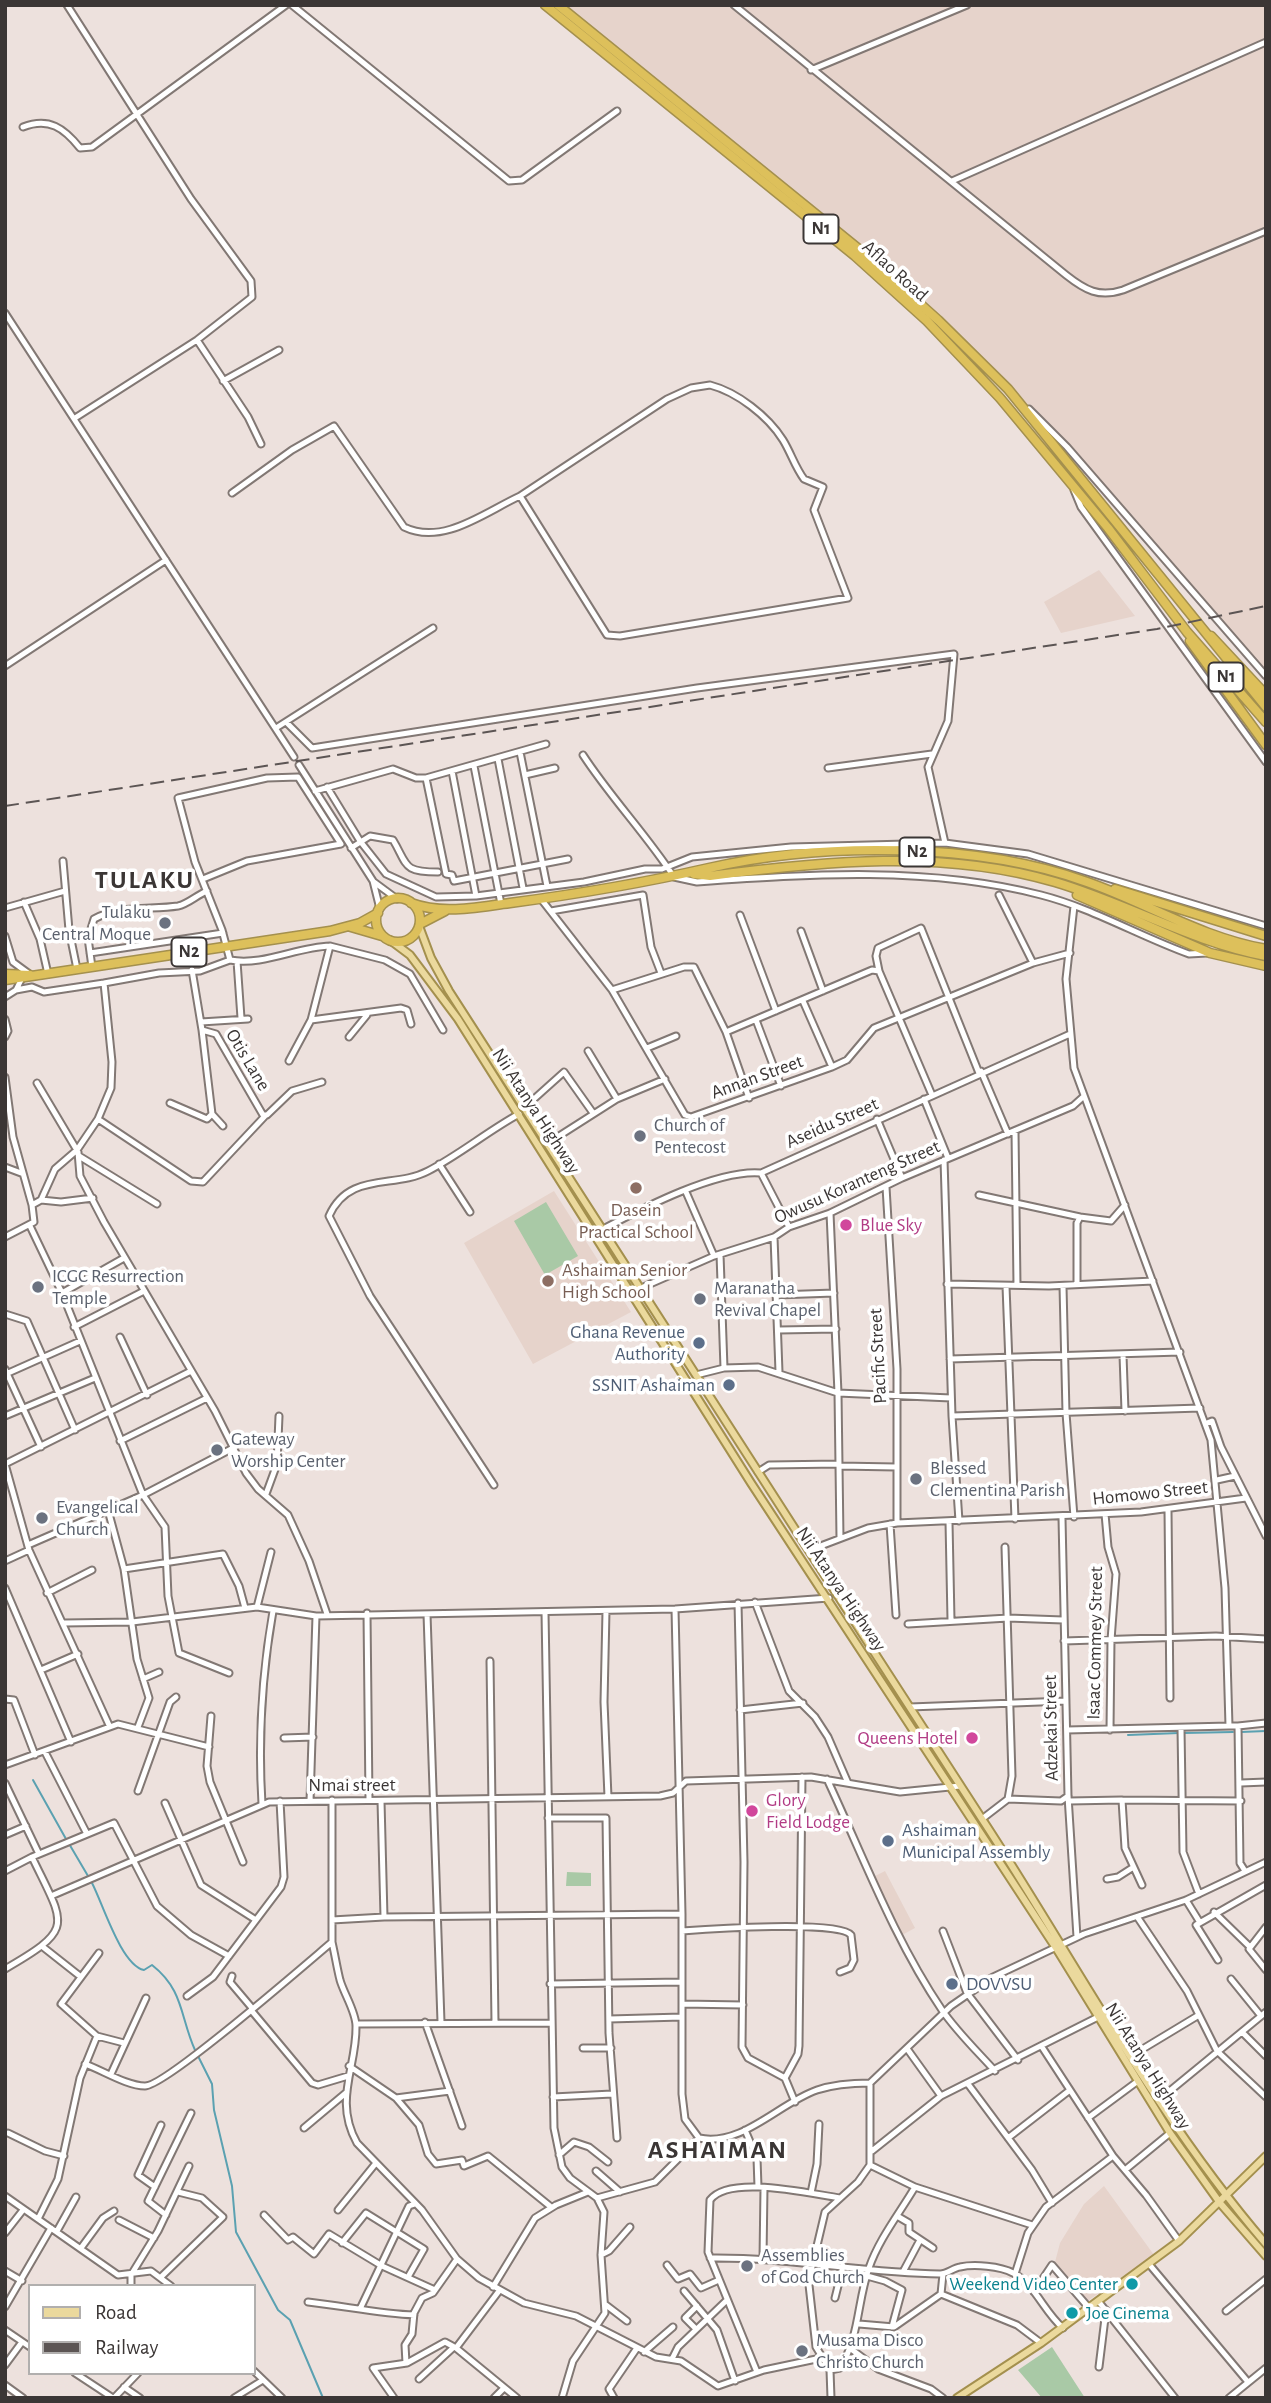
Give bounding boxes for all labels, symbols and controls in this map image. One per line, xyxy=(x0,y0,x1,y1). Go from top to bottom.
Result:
road number: N1 xyxy=(804,214,838,244)
street label: Aflao Road xyxy=(857,235,933,307)
road number: N1 xyxy=(1208,662,1244,692)
road number: N2 xyxy=(900,838,934,866)
district label: TULAKU xyxy=(96,864,194,896)
place label: Tulaku Central Moque xyxy=(42,901,151,945)
marker: Tulaku Central Moque xyxy=(157,915,173,931)
road number: N2 xyxy=(172,937,206,967)
street label: Otis Lane xyxy=(221,1025,275,1095)
street label: Nii Atanya Highway xyxy=(487,1044,585,1178)
street label: Annan Street xyxy=(708,1050,806,1104)
street label: Aseidu Street xyxy=(782,1093,882,1153)
place label: Church of Pentecost xyxy=(654,1114,726,1158)
marker: Church of Pentecost xyxy=(632,1128,648,1144)
street label: Owusu Koranteng Street xyxy=(770,1135,944,1229)
marker: Dasein Practical School xyxy=(628,1180,644,1196)
place label: Dasein Practical School xyxy=(578,1199,694,1243)
place label: Blue Sky xyxy=(860,1214,922,1236)
marker: Blue Sky xyxy=(838,1217,854,1233)
place label: Ashaiman Senior High School xyxy=(562,1259,687,1303)
place label: ICGC Resurrection Temple xyxy=(52,1265,184,1309)
marker: Ashaiman Senior High School xyxy=(540,1273,556,1289)
place label: Maranatha Revival Chapel xyxy=(714,1277,821,1321)
marker: ICGC Resurrection Temple xyxy=(30,1279,46,1295)
marker: Maranatha Revival Chapel xyxy=(692,1291,708,1307)
street label: Pacific Street xyxy=(864,1308,892,1404)
place label: Ghana Revenue Authority xyxy=(570,1321,685,1365)
marker: Ghana Revenue Authority xyxy=(691,1335,707,1351)
place label: SSNIT Ashaiman xyxy=(592,1374,715,1396)
marker: SSNIT Ashaiman xyxy=(721,1377,737,1393)
place label: Gateway Worship Center xyxy=(231,1428,345,1472)
marker: Gateway Worship Center xyxy=(209,1442,225,1458)
place label: Blessed Clementina Parish xyxy=(930,1457,1065,1501)
marker: Blessed Clementina Parish xyxy=(908,1471,924,1487)
street label: Homowo Street xyxy=(1091,1476,1209,1510)
place label: Evangelical Church xyxy=(56,1496,139,1540)
marker: Evangelical Church xyxy=(34,1510,50,1526)
street label: Nii Atanya Highway xyxy=(791,1522,891,1656)
street label: Isaac Commey Street xyxy=(1082,1566,1108,1720)
street label: Adzekai Street xyxy=(1039,1675,1063,1781)
place label: Queens Hotel xyxy=(858,1727,958,1749)
marker: Queens Hotel xyxy=(964,1730,980,1746)
street label: Nmai street xyxy=(308,1774,396,1796)
place label: Glory Field Lodge xyxy=(766,1789,850,1833)
marker: Glory Field Lodge xyxy=(744,1803,760,1819)
place label: Ashaiman Municipal Assembly xyxy=(902,1819,1050,1863)
marker: Ashaiman Municipal Assembly xyxy=(880,1833,896,1849)
place label: DOVVSU xyxy=(966,1973,1032,1995)
marker: DOVVSU xyxy=(944,1976,960,1992)
street label: Nii Atanya Highway xyxy=(1100,1998,1196,2134)
district label: ASHAIMAN xyxy=(649,2134,787,2166)
place label: Assemblies of God Church xyxy=(761,2244,865,2288)
marker: Assemblies of God Church xyxy=(739,2258,755,2274)
place label: Weekend Video Center xyxy=(949,2273,1118,2295)
marker: Weekend Video Center xyxy=(1124,2276,1140,2292)
legend xyxy=(28,2284,256,2375)
text: Road xyxy=(95,2302,137,2323)
place label: Joe Cinema xyxy=(1086,2302,1170,2324)
marker: Joe Cinema xyxy=(1064,2305,1080,2321)
place label: Musama Disco Christo Church xyxy=(816,2329,924,2373)
text: Railway xyxy=(95,2337,158,2358)
marker: Musama Disco Christo Church xyxy=(794,2343,810,2359)

